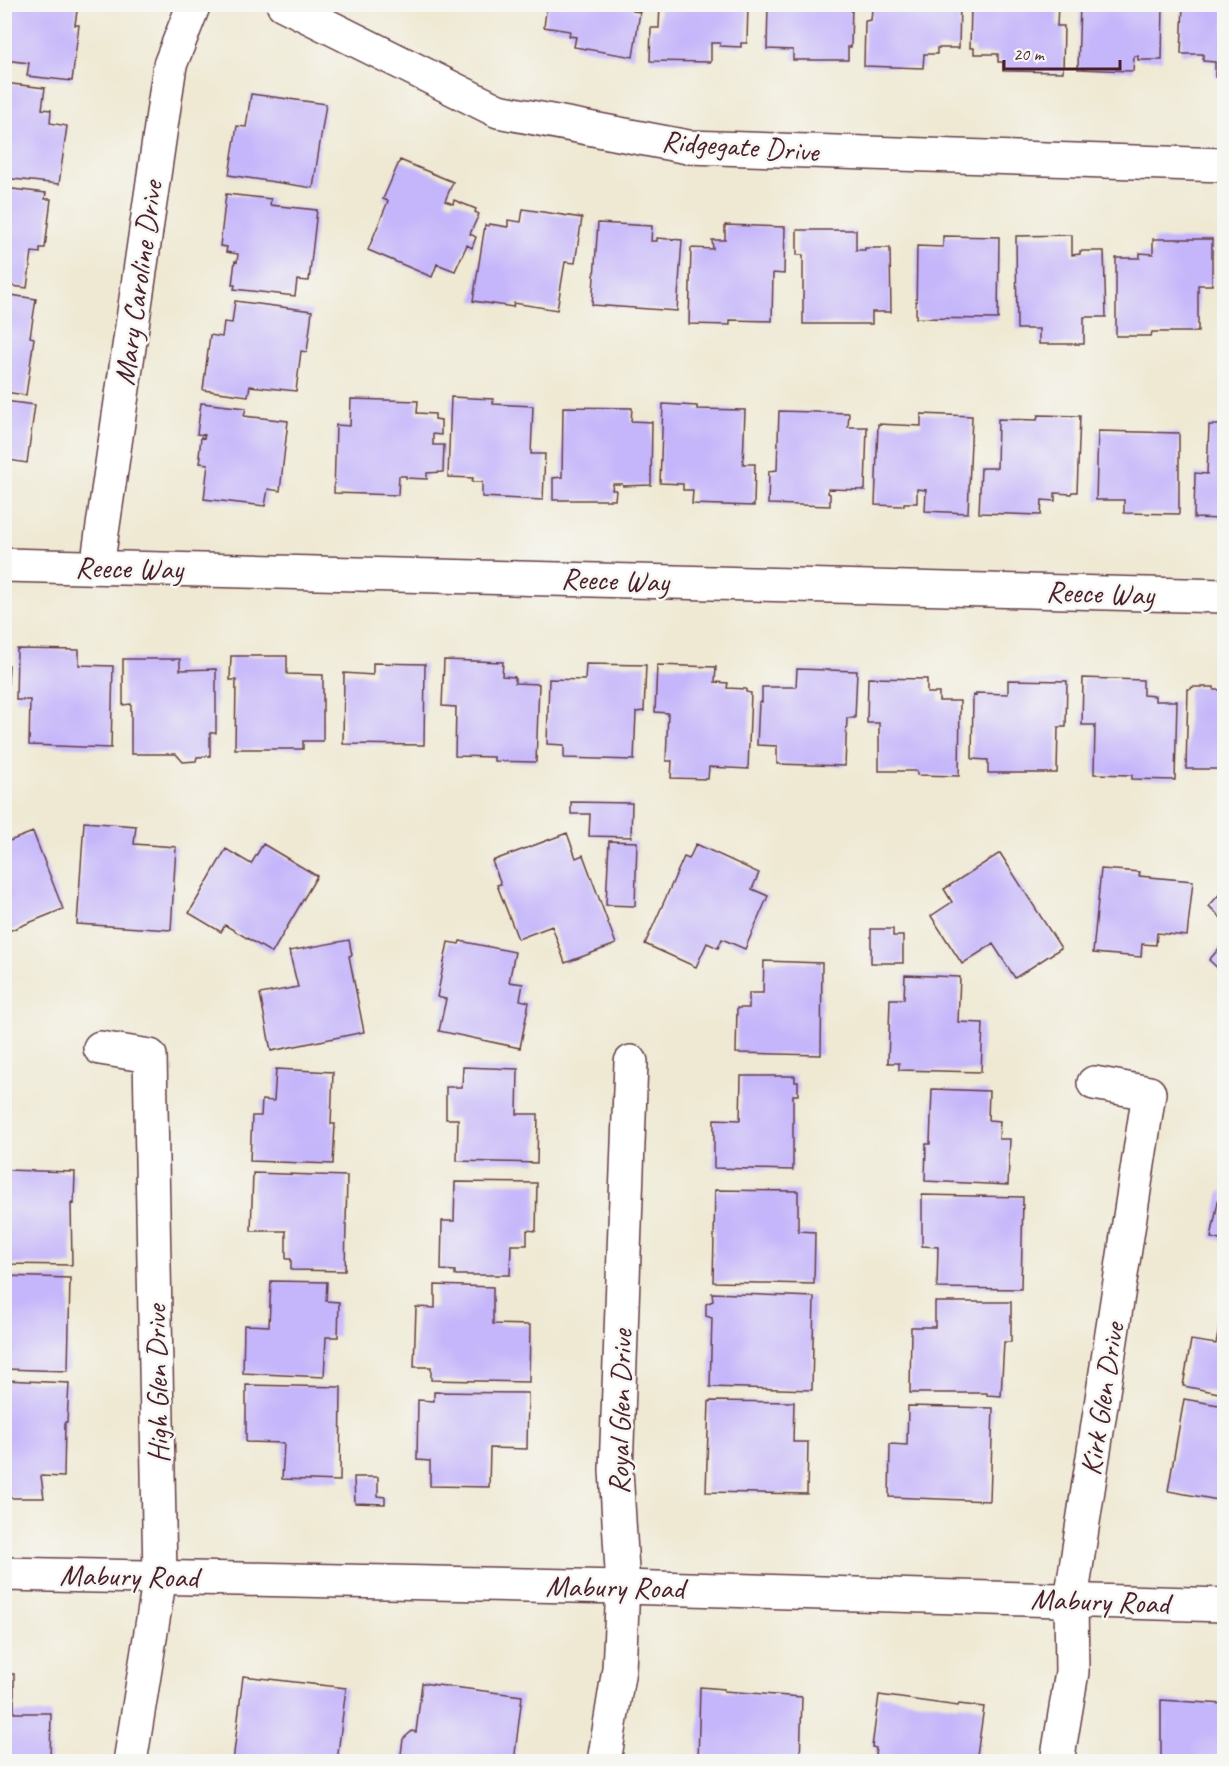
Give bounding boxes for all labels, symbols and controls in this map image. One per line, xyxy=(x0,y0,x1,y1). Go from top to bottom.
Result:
scale bar xyxy=(1004,33,1120,71)
text: 20 m xyxy=(1013,43,1046,65)
street label: Ridgegate Drive xyxy=(660,122,822,171)
street label: Mary Caroline Drive xyxy=(105,176,171,387)
street label: Reece Way xyxy=(75,548,185,588)
street label: Reece Way xyxy=(560,559,671,601)
street label: Reece Way xyxy=(1045,572,1156,614)
street label: High Glen Drive xyxy=(137,1302,177,1463)
street label: Kirk Glen Drive xyxy=(1071,1318,1133,1478)
street label: Royal Glen Drive xyxy=(600,1327,640,1495)
street label: Mabury Road xyxy=(59,1556,203,1596)
street label: Mabury Road xyxy=(545,1567,689,1607)
street label: Mabury Road xyxy=(1030,1580,1174,1623)

